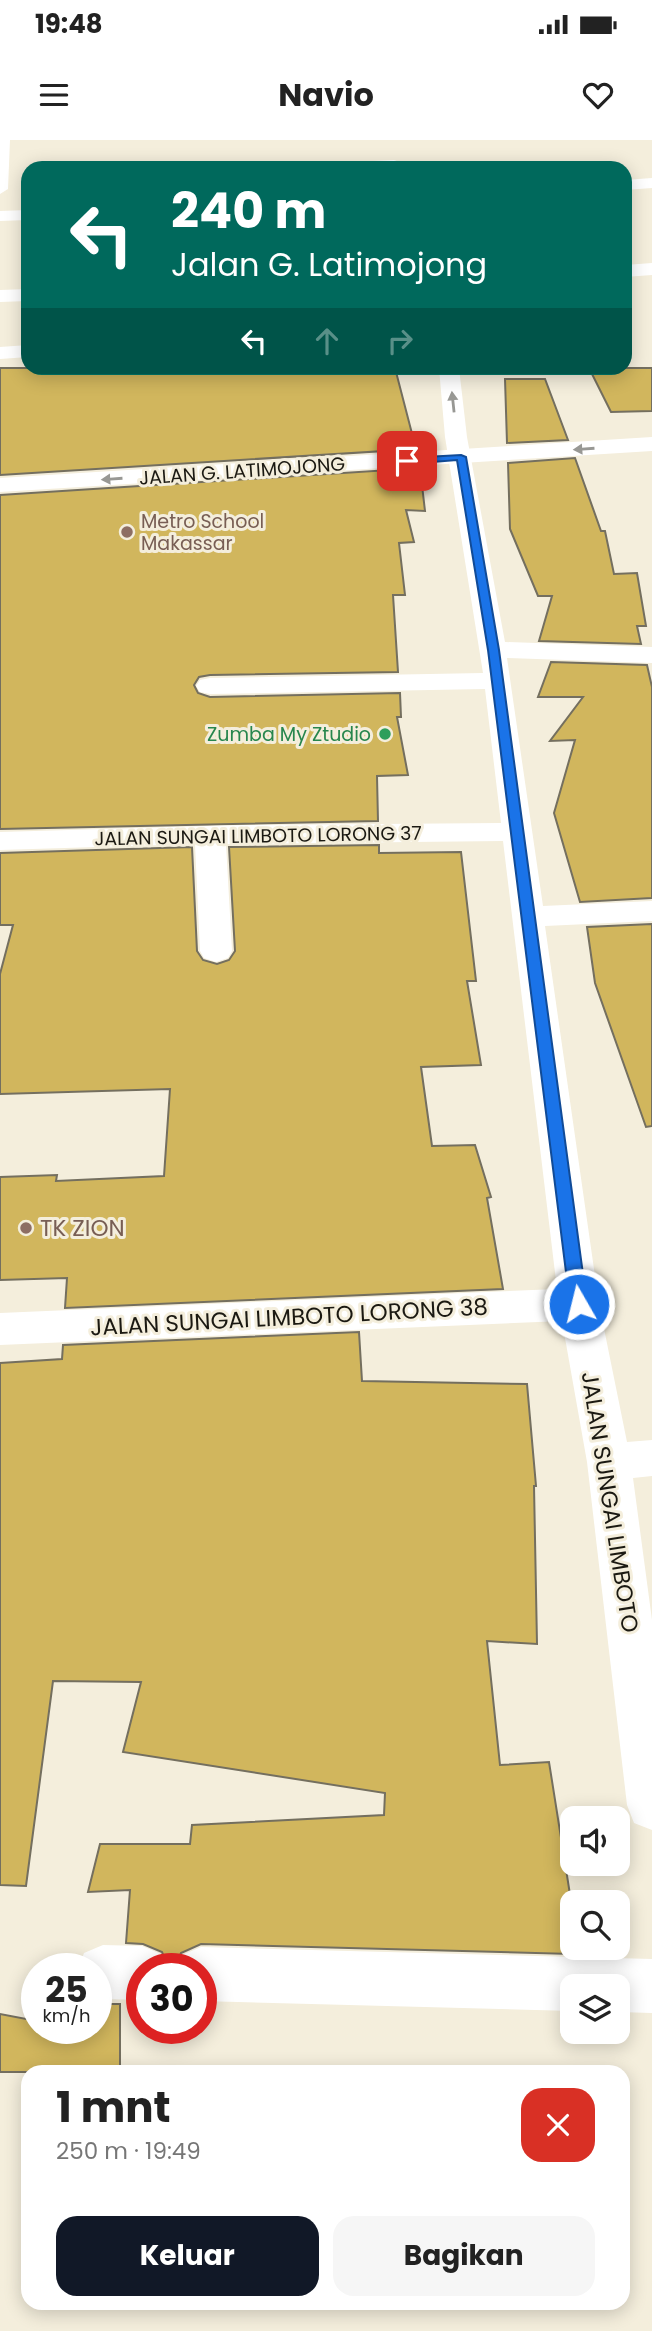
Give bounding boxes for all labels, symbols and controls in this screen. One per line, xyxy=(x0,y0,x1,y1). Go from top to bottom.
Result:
text: 19:48 xyxy=(35,6,103,42)
text: Navio xyxy=(278,72,374,117)
icon: menu xyxy=(35,76,73,114)
icon: heart xyxy=(579,76,617,114)
text: 240 m xyxy=(171,177,326,245)
icon: left xyxy=(56,189,147,280)
text: Jalan G. Latimojong xyxy=(171,242,487,287)
icon: left xyxy=(235,322,273,360)
icon: ahead xyxy=(308,322,346,360)
icon: right xyxy=(381,322,419,360)
one-way arrow xyxy=(447,391,458,413)
pin xyxy=(377,431,437,491)
icon: arrive xyxy=(388,442,426,480)
one-way arrow xyxy=(573,444,595,455)
street label: JALAN G. LATIMOJONG xyxy=(138,450,346,492)
one-way arrow xyxy=(101,474,123,485)
place label: Metro School Makassar xyxy=(141,508,264,557)
marker: Metro School Makassar xyxy=(119,524,135,540)
place label: Zumba My Ztudio xyxy=(207,721,371,748)
marker: Zumba My Ztudio xyxy=(377,726,393,742)
street label: JALAN SUNGAI LIMBOTO LORONG 37 xyxy=(94,820,422,852)
place label: TK ZION xyxy=(40,1212,125,1244)
marker: TK ZION xyxy=(18,1220,34,1236)
position arrow xyxy=(542,1267,616,1341)
street label: JALAN SUNGAI LIMBOTO LORONG 38 xyxy=(89,1291,489,1343)
street label: JALAN SUNGAI LIMBOTO xyxy=(574,1369,646,1635)
map controls xyxy=(560,1806,630,2044)
button: sound xyxy=(560,1806,630,1876)
button: search xyxy=(560,1890,630,1960)
speed limit sign: 30 xyxy=(126,1953,217,2044)
text: 25 xyxy=(45,1965,88,2014)
button: layers xyxy=(560,1974,630,2044)
text: km/h xyxy=(43,2003,90,2028)
text: 1 mnt xyxy=(56,2078,171,2137)
button: close xyxy=(521,2088,595,2162)
text: 250 m · 19:49 xyxy=(56,2135,201,2167)
button: Keluar xyxy=(56,2216,319,2296)
button: Bagikan xyxy=(333,2216,595,2296)

